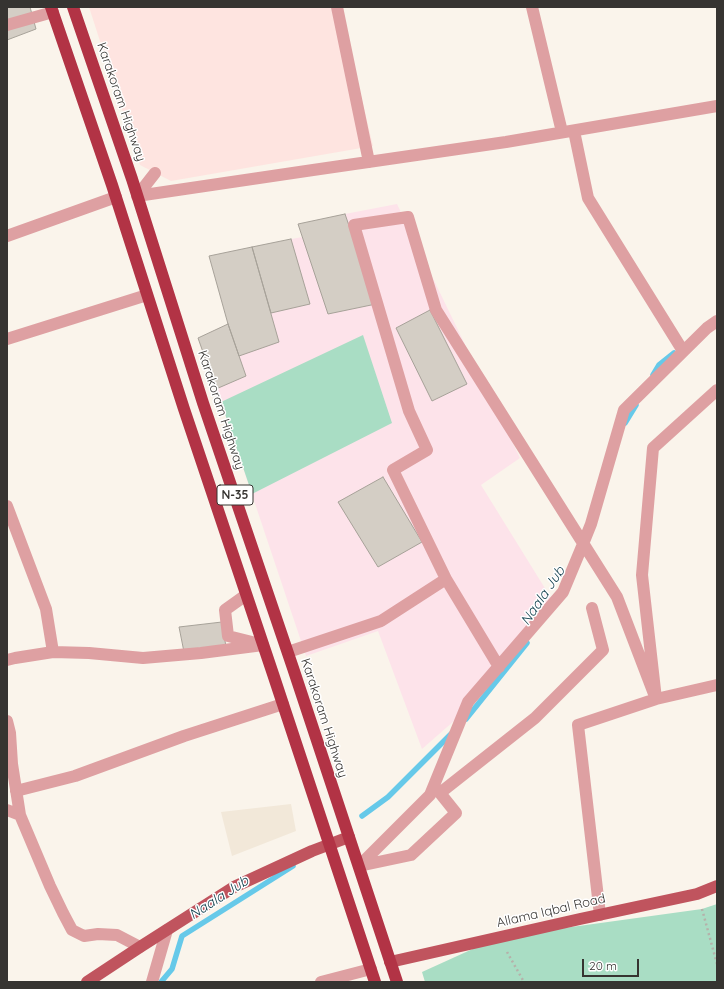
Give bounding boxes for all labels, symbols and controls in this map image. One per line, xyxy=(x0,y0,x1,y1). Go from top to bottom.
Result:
street label: Karakoram Highway xyxy=(93,40,149,164)
street label: Karakoram Highway xyxy=(194,348,248,472)
road number: N-35 xyxy=(217,485,253,505)
water label: Naala Jub xyxy=(517,563,569,629)
street label: Karakoram Highway xyxy=(297,656,351,780)
water label: Naala Jub xyxy=(186,873,252,923)
street label: Allama Iqbal Road xyxy=(495,891,607,931)
scale bar xyxy=(584,951,641,977)
text: 20 m xyxy=(589,958,617,973)

